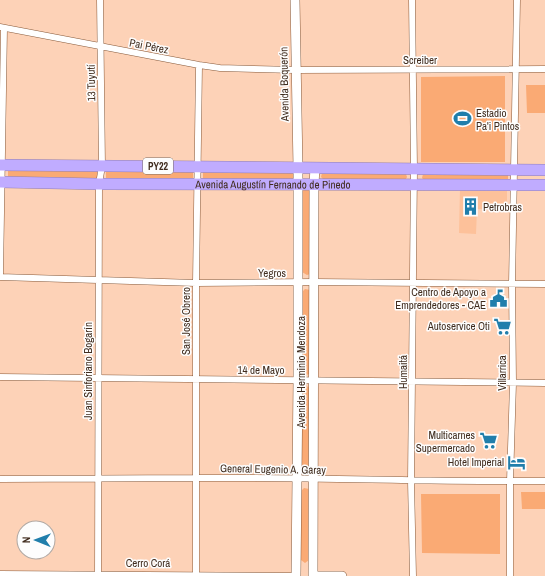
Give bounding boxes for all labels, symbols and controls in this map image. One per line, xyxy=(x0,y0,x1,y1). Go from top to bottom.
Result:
street label: Pai Pérez xyxy=(128,35,170,57)
street label: Avenida Boquerón xyxy=(276,47,292,122)
street label: Screiber xyxy=(403,53,437,67)
street label: 13 Tuyutí xyxy=(84,64,98,101)
place label: Estadio Pa'i Pintos xyxy=(476,106,520,133)
sports icon: Estadio Pa'i Pintos xyxy=(453,109,473,129)
road number: PY22 xyxy=(143,158,173,174)
street label: Avenida Augustín Fernando de Pinedo xyxy=(194,177,351,192)
building icon: Petrobras xyxy=(460,197,480,217)
place label: Petrobras xyxy=(483,200,523,214)
street label: Yegros xyxy=(258,266,286,280)
place label: Centro de Apoyo a Emprendedores - CAE xyxy=(395,285,486,312)
street label: San José Obrero xyxy=(179,287,193,355)
public building icon: Centro de Apoyo a Emprendedores - CAE xyxy=(489,288,509,308)
street label: Avenida Herminio Mendoza xyxy=(294,316,308,429)
supermarket icon: Autoservice Oti xyxy=(493,316,513,336)
place label: Autoservice Oti xyxy=(427,319,490,333)
street label: Juan Sinforiano Bogarín xyxy=(81,322,95,420)
street label: Humaitá xyxy=(396,355,410,389)
street label: Villarrica xyxy=(495,355,509,391)
street label: 14 de Mayo xyxy=(237,363,285,377)
place label: Multicarnes Supermercado xyxy=(416,428,475,455)
supermarket icon: Multicarnes Supermercado xyxy=(478,431,498,451)
hotel icon: Hotel Imperial xyxy=(507,452,527,472)
place label: Hotel Imperial xyxy=(448,455,504,469)
street label: General Eugenio A. Garay xyxy=(220,461,327,477)
north arrow xyxy=(16,520,56,560)
text: N xyxy=(19,536,33,543)
street label: Cerro Corá xyxy=(126,556,170,570)

